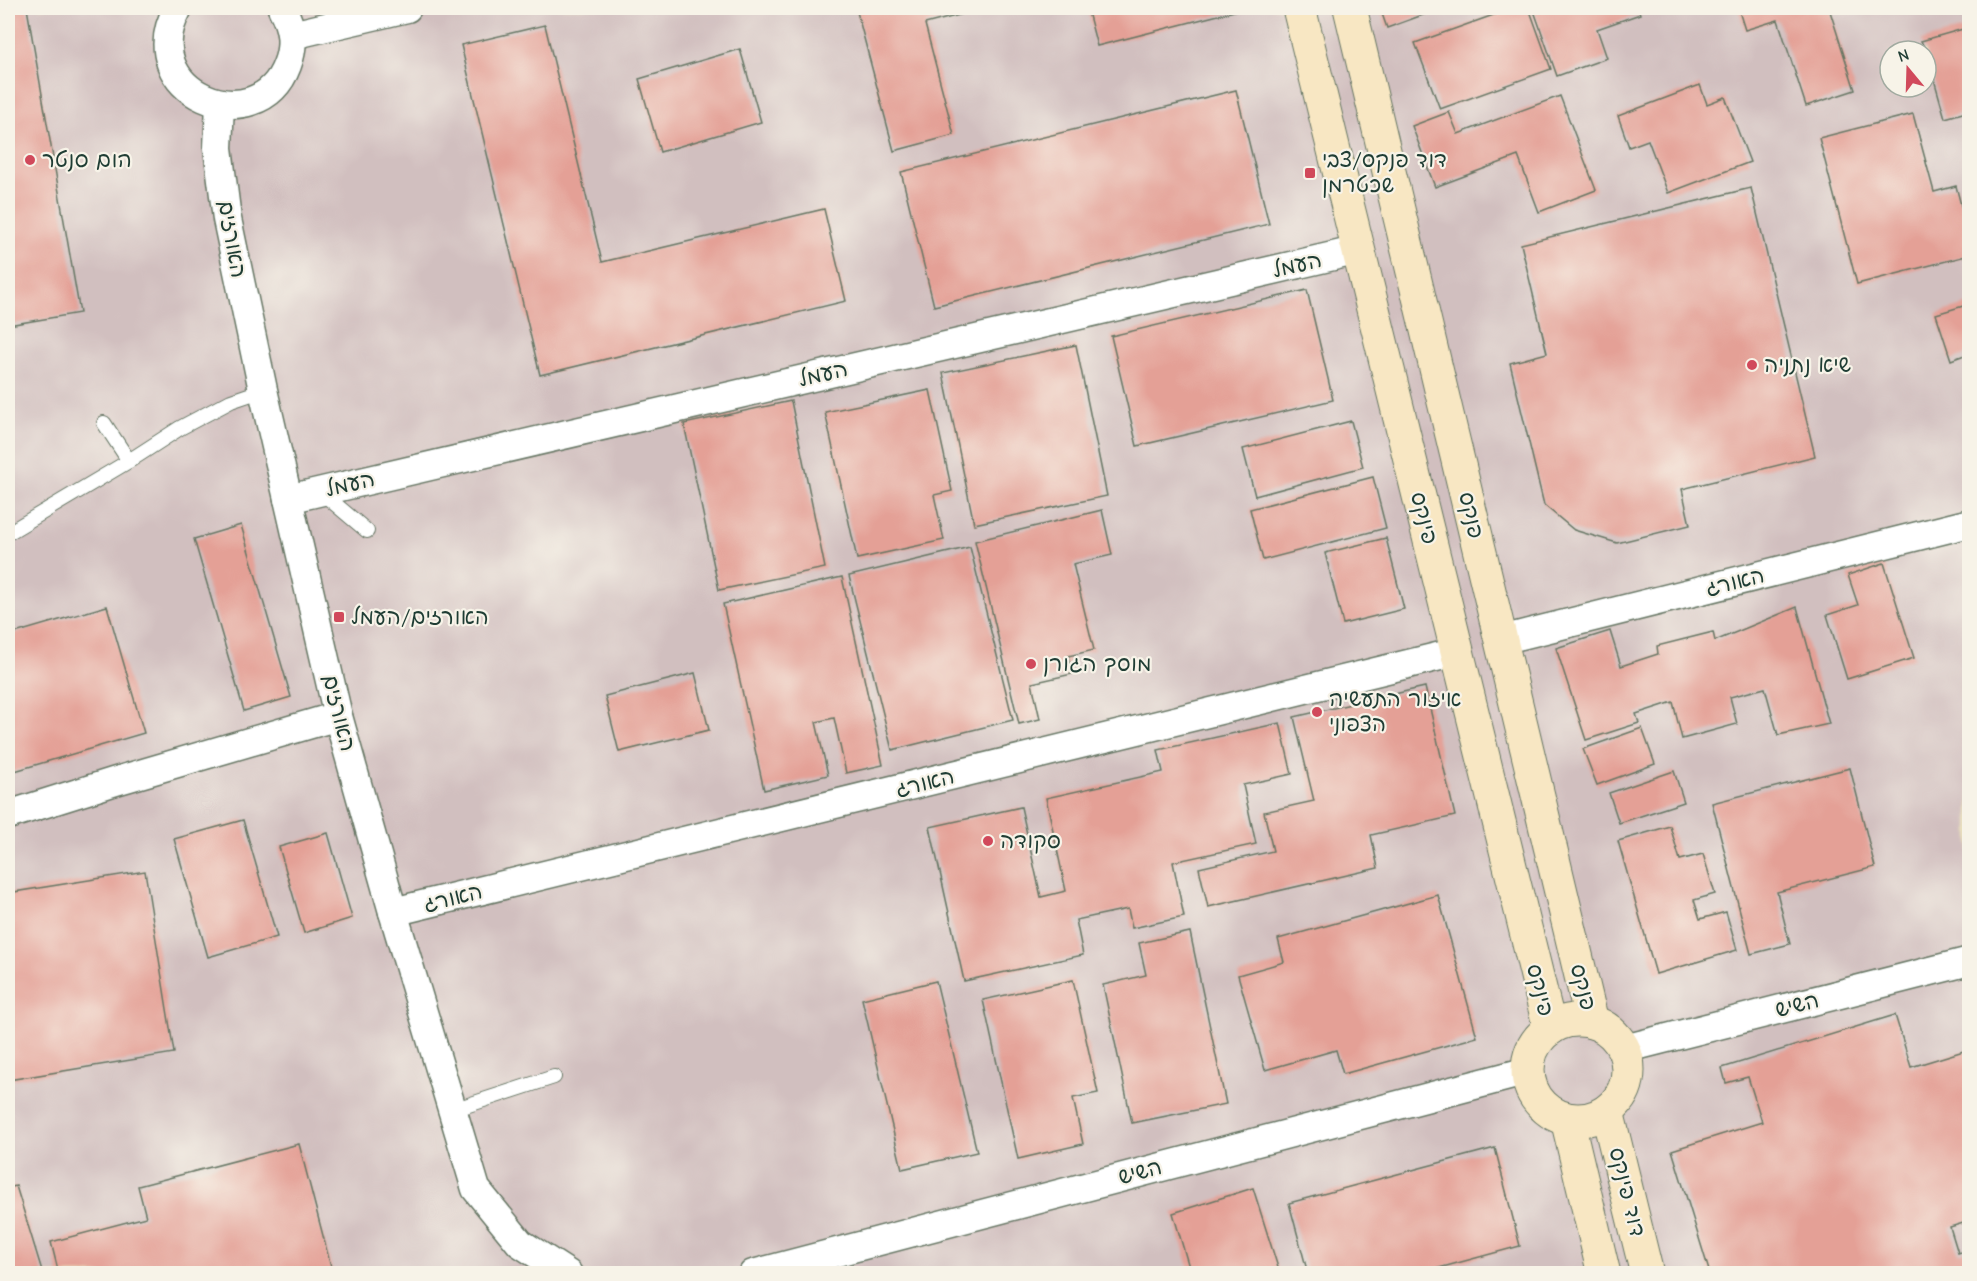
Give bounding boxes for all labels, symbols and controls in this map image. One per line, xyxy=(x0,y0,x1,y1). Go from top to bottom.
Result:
north arrow xyxy=(1878,39,1938,99)
text: N xyxy=(1896,46,1911,66)
place label: הום סנטר xyxy=(42,147,132,173)
place label: דוד פנקס/צבי שכטרמן xyxy=(1322,147,1447,198)
marker: הום סנטר xyxy=(23,153,37,167)
marker: דוד פנקס/צבי שכטרמן xyxy=(1303,166,1317,180)
street label: האורזים xyxy=(212,198,252,280)
street label: העמל xyxy=(1270,247,1324,283)
place label: שיא נתניה xyxy=(1764,352,1852,378)
street label: העמל xyxy=(796,356,850,392)
marker: שיא נתניה xyxy=(1745,358,1759,372)
street label: העמל xyxy=(323,466,377,502)
street label: פינקס xyxy=(1405,489,1443,547)
street label: פנקס xyxy=(1453,489,1489,541)
street label: האורג xyxy=(1703,562,1767,602)
place label: האורזים/העמל xyxy=(351,604,489,630)
marker: האורזים/העמל xyxy=(332,610,346,624)
place label: מוסך הגורן xyxy=(1043,651,1151,677)
marker: מוסך הגורן xyxy=(1024,657,1038,671)
street label: האורזים xyxy=(317,672,361,754)
place label: איזור התעשיה הצפוני xyxy=(1329,686,1461,737)
marker: איזור התעשיה הצפוני xyxy=(1310,705,1324,719)
street label: האורג xyxy=(893,763,957,803)
place label: סקודה xyxy=(1000,828,1061,854)
marker: סקודה xyxy=(981,834,995,848)
street label: האורג xyxy=(421,878,485,918)
street label: פינקס xyxy=(1521,961,1559,1019)
street label: פנקס xyxy=(1565,961,1601,1013)
street label: השיש xyxy=(1772,987,1822,1023)
street label: דוד פינקס xyxy=(1603,1145,1651,1239)
street label: השיש xyxy=(1115,1154,1165,1190)

